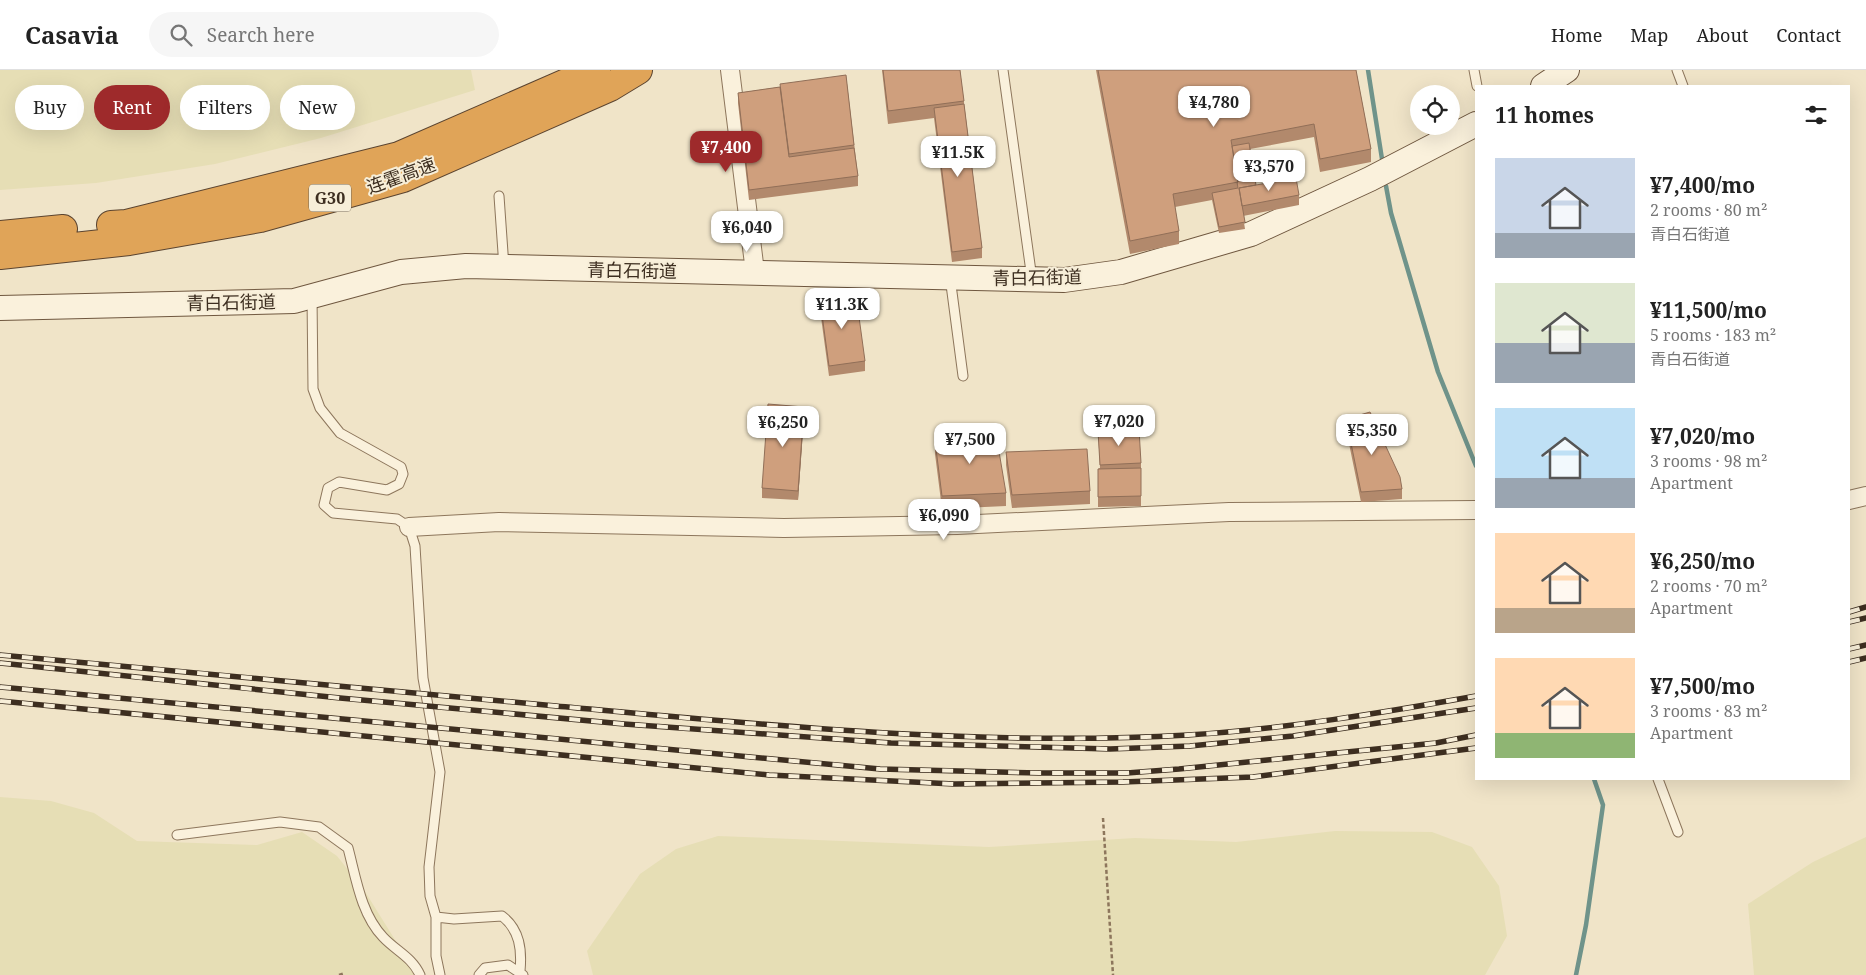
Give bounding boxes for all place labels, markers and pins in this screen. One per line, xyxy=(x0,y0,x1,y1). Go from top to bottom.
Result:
pin: ¥4,780 xyxy=(1173,85,1255,128)
pin: ¥7,400 xyxy=(685,131,767,173)
pin: ¥11.5K xyxy=(917,136,999,178)
pin: ¥3,570 xyxy=(1228,150,1310,192)
pin: ¥6,040 xyxy=(706,210,788,253)
pin: ¥11.3K xyxy=(801,288,883,330)
pin: ¥7,020 xyxy=(1078,404,1160,447)
pin: ¥6,250 xyxy=(742,406,824,448)
pin: ¥5,350 xyxy=(1331,414,1413,456)
pin: ¥7,500 xyxy=(929,422,1011,465)
pin: ¥6,090 xyxy=(903,498,985,541)

